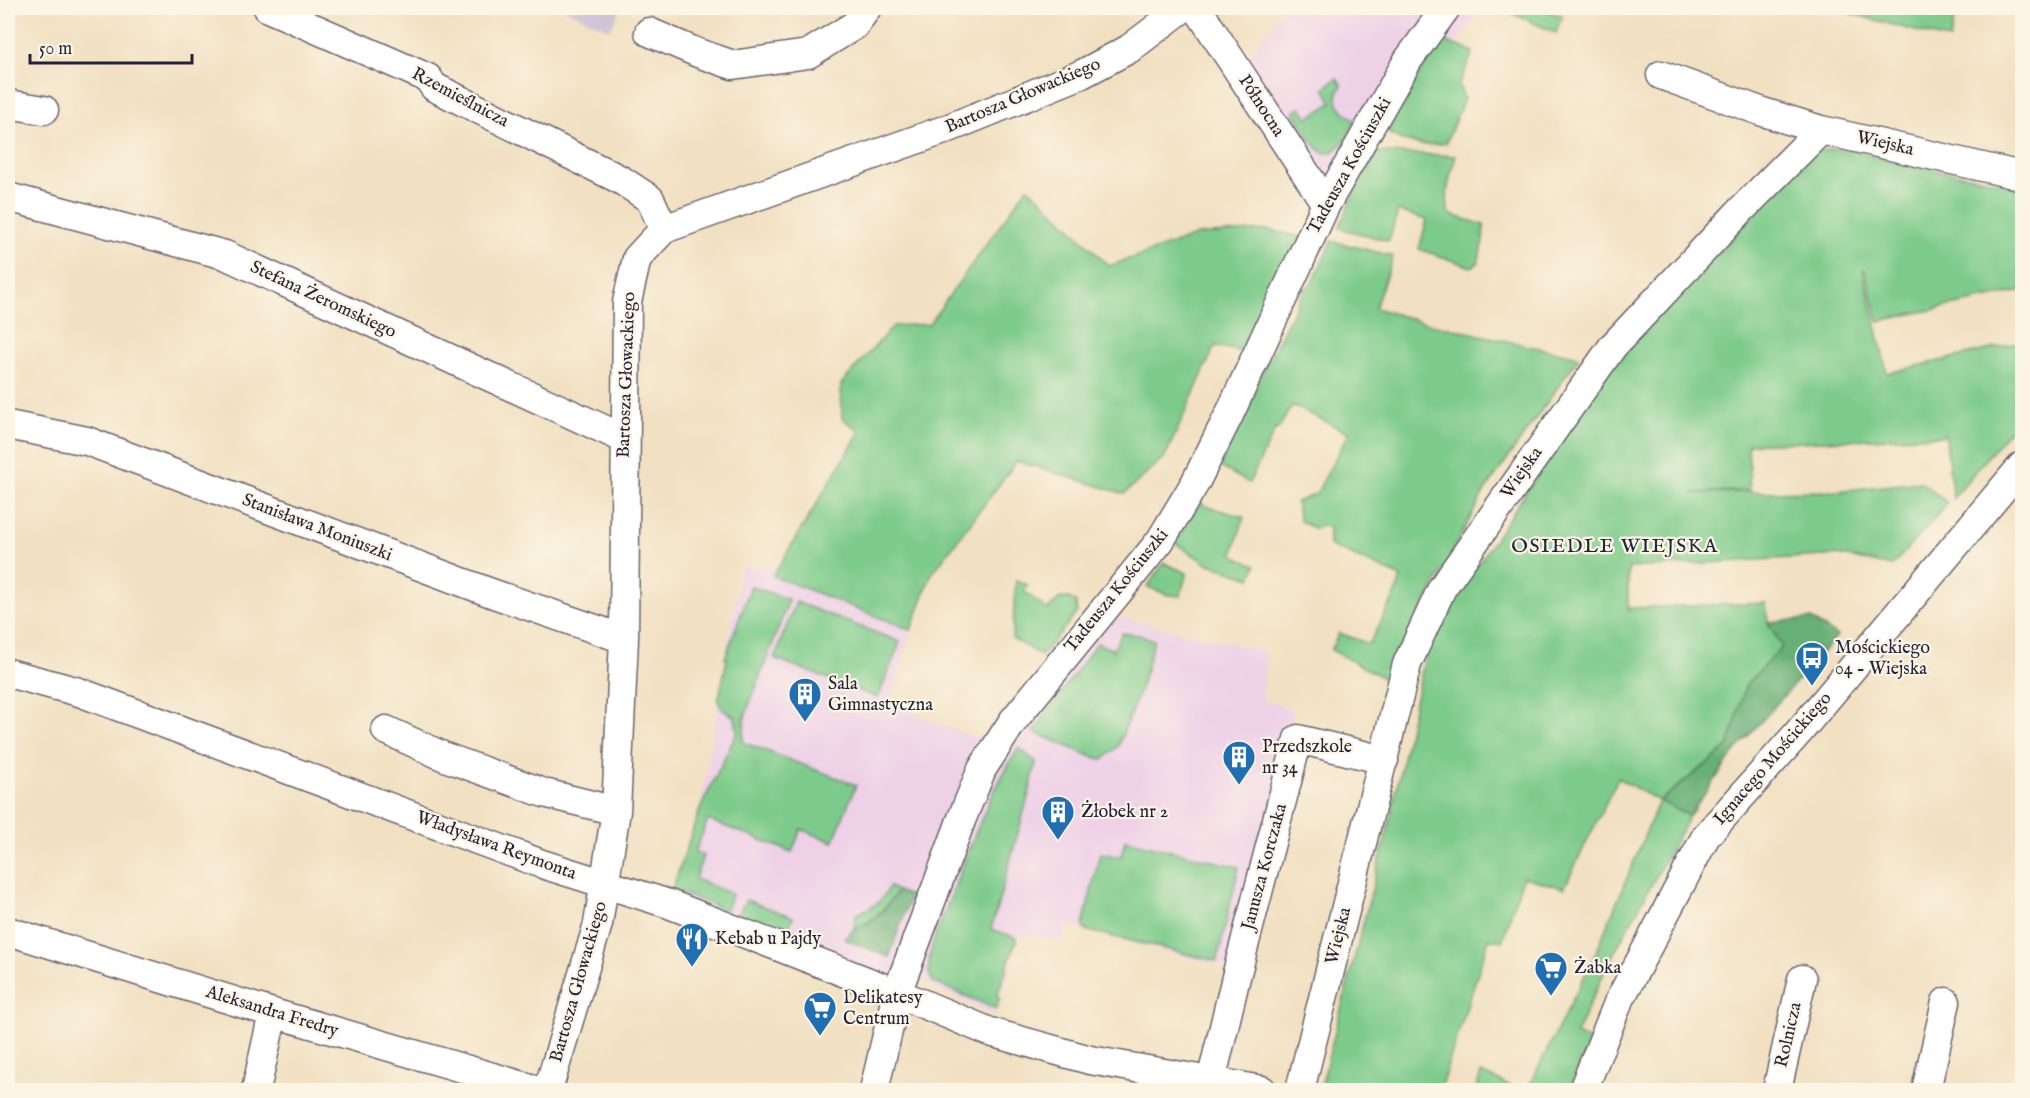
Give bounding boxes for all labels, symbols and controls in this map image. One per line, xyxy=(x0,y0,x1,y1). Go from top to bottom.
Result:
scale bar xyxy=(30,27,192,65)
text: 50 m xyxy=(39,38,72,61)
street label: Bartosza Głowackiego xyxy=(942,53,1104,139)
street label: Rzemieślnicza xyxy=(408,63,513,133)
street label: Północna xyxy=(1233,71,1290,141)
street label: Tadeusza Kościuszki xyxy=(1303,93,1397,238)
street label: Wiejska xyxy=(1854,126,1916,162)
street label: Stefana Żeromskiego xyxy=(246,255,400,344)
street label: Bartosza Głowackiego xyxy=(613,291,641,459)
street label: Wiejska xyxy=(1496,442,1548,503)
street label: Stanisława Moniuszki xyxy=(239,489,396,567)
street label: Tadeusza Kościuszki xyxy=(1060,524,1174,658)
district label: OSIEDLE WIEJSKA xyxy=(1511,534,1719,559)
place label: Mościckiego 04 - Wiejska xyxy=(1835,637,1930,681)
bus stop icon: Mościckiego 04 - Wiejska xyxy=(1794,640,1830,687)
place label: Sala Gimnastyczna xyxy=(828,673,933,717)
building icon: Sala Gimnastyczna xyxy=(787,676,823,723)
street label: Ignacego Mościckiego xyxy=(1709,687,1837,830)
place label: Przedszkole nr 34 xyxy=(1262,736,1352,780)
building icon: Przedszkole nr 34 xyxy=(1221,739,1257,786)
building icon: Żłobek nr 2 xyxy=(1040,794,1076,841)
place label: Żłobek nr 2 xyxy=(1081,800,1168,824)
street label: Janusza Korczaka xyxy=(1237,801,1293,935)
street label: Władysława Reymonta xyxy=(413,806,579,886)
street label: Bartosza Głowackiego xyxy=(545,899,613,1065)
street label: Wiejska xyxy=(1321,905,1357,967)
restaurant icon: Kebab u Pajdy xyxy=(674,921,710,968)
place label: Kebab u Pajdy xyxy=(715,928,821,951)
supermarket icon: Żabka xyxy=(1533,950,1569,997)
place label: Żabka xyxy=(1574,956,1622,980)
street label: Aleksandra Fredry xyxy=(202,981,341,1043)
place label: Delikatesy Centrum xyxy=(843,987,923,1031)
supermarket icon: Delikatesy Centrum xyxy=(802,990,838,1037)
street label: Rolnicza xyxy=(1770,1000,1808,1070)

